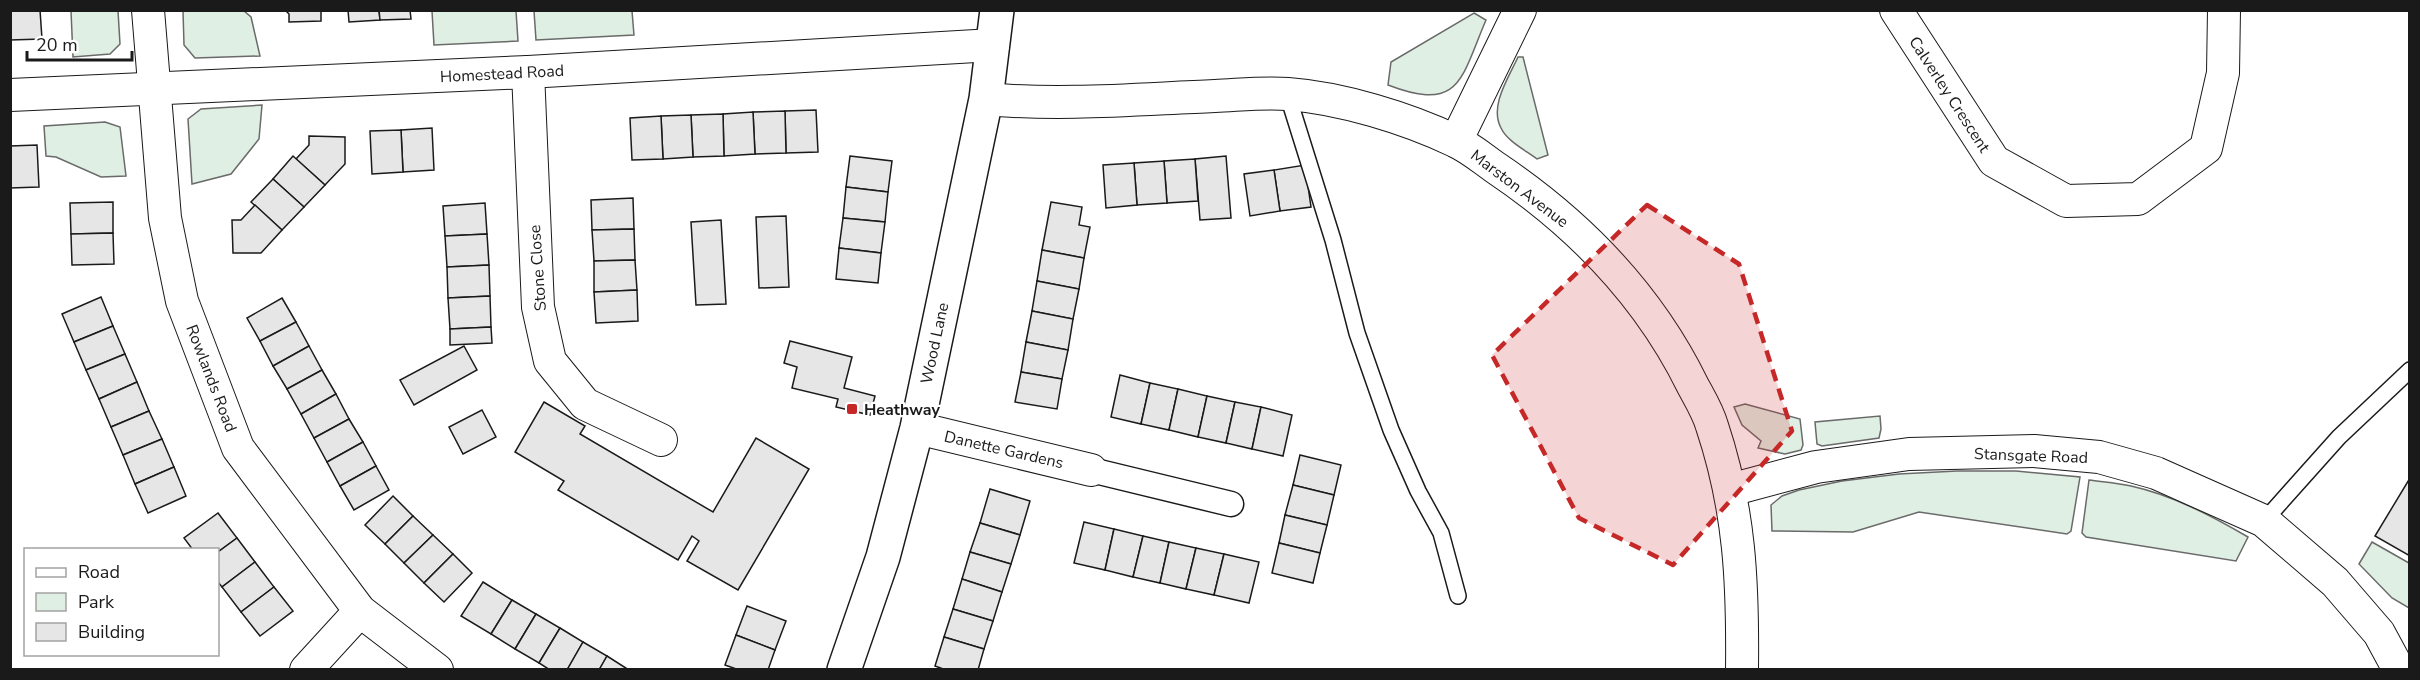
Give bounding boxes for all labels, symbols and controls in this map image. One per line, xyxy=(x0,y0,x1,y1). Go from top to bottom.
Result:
scale bar xyxy=(27,24,132,62)
street label: Calverley Crescent xyxy=(1903,32,1995,157)
text: 20 m xyxy=(36,33,78,57)
street label: Homestead Road xyxy=(440,60,565,88)
street label: Marston Avenue xyxy=(1466,145,1573,233)
street label: Stone Close xyxy=(524,224,552,312)
street label: Wood Lane xyxy=(916,300,954,386)
street label: Rowlands Road xyxy=(180,321,242,435)
place label: Heathway xyxy=(864,399,940,421)
marker: Heathway xyxy=(845,402,859,416)
street label: Danette Gardens xyxy=(942,426,1066,474)
street label: Stansgate Road xyxy=(1974,443,2088,469)
legend xyxy=(24,548,219,656)
text: Road xyxy=(78,560,120,584)
text: Park xyxy=(78,590,115,614)
text: Building xyxy=(78,620,145,644)

